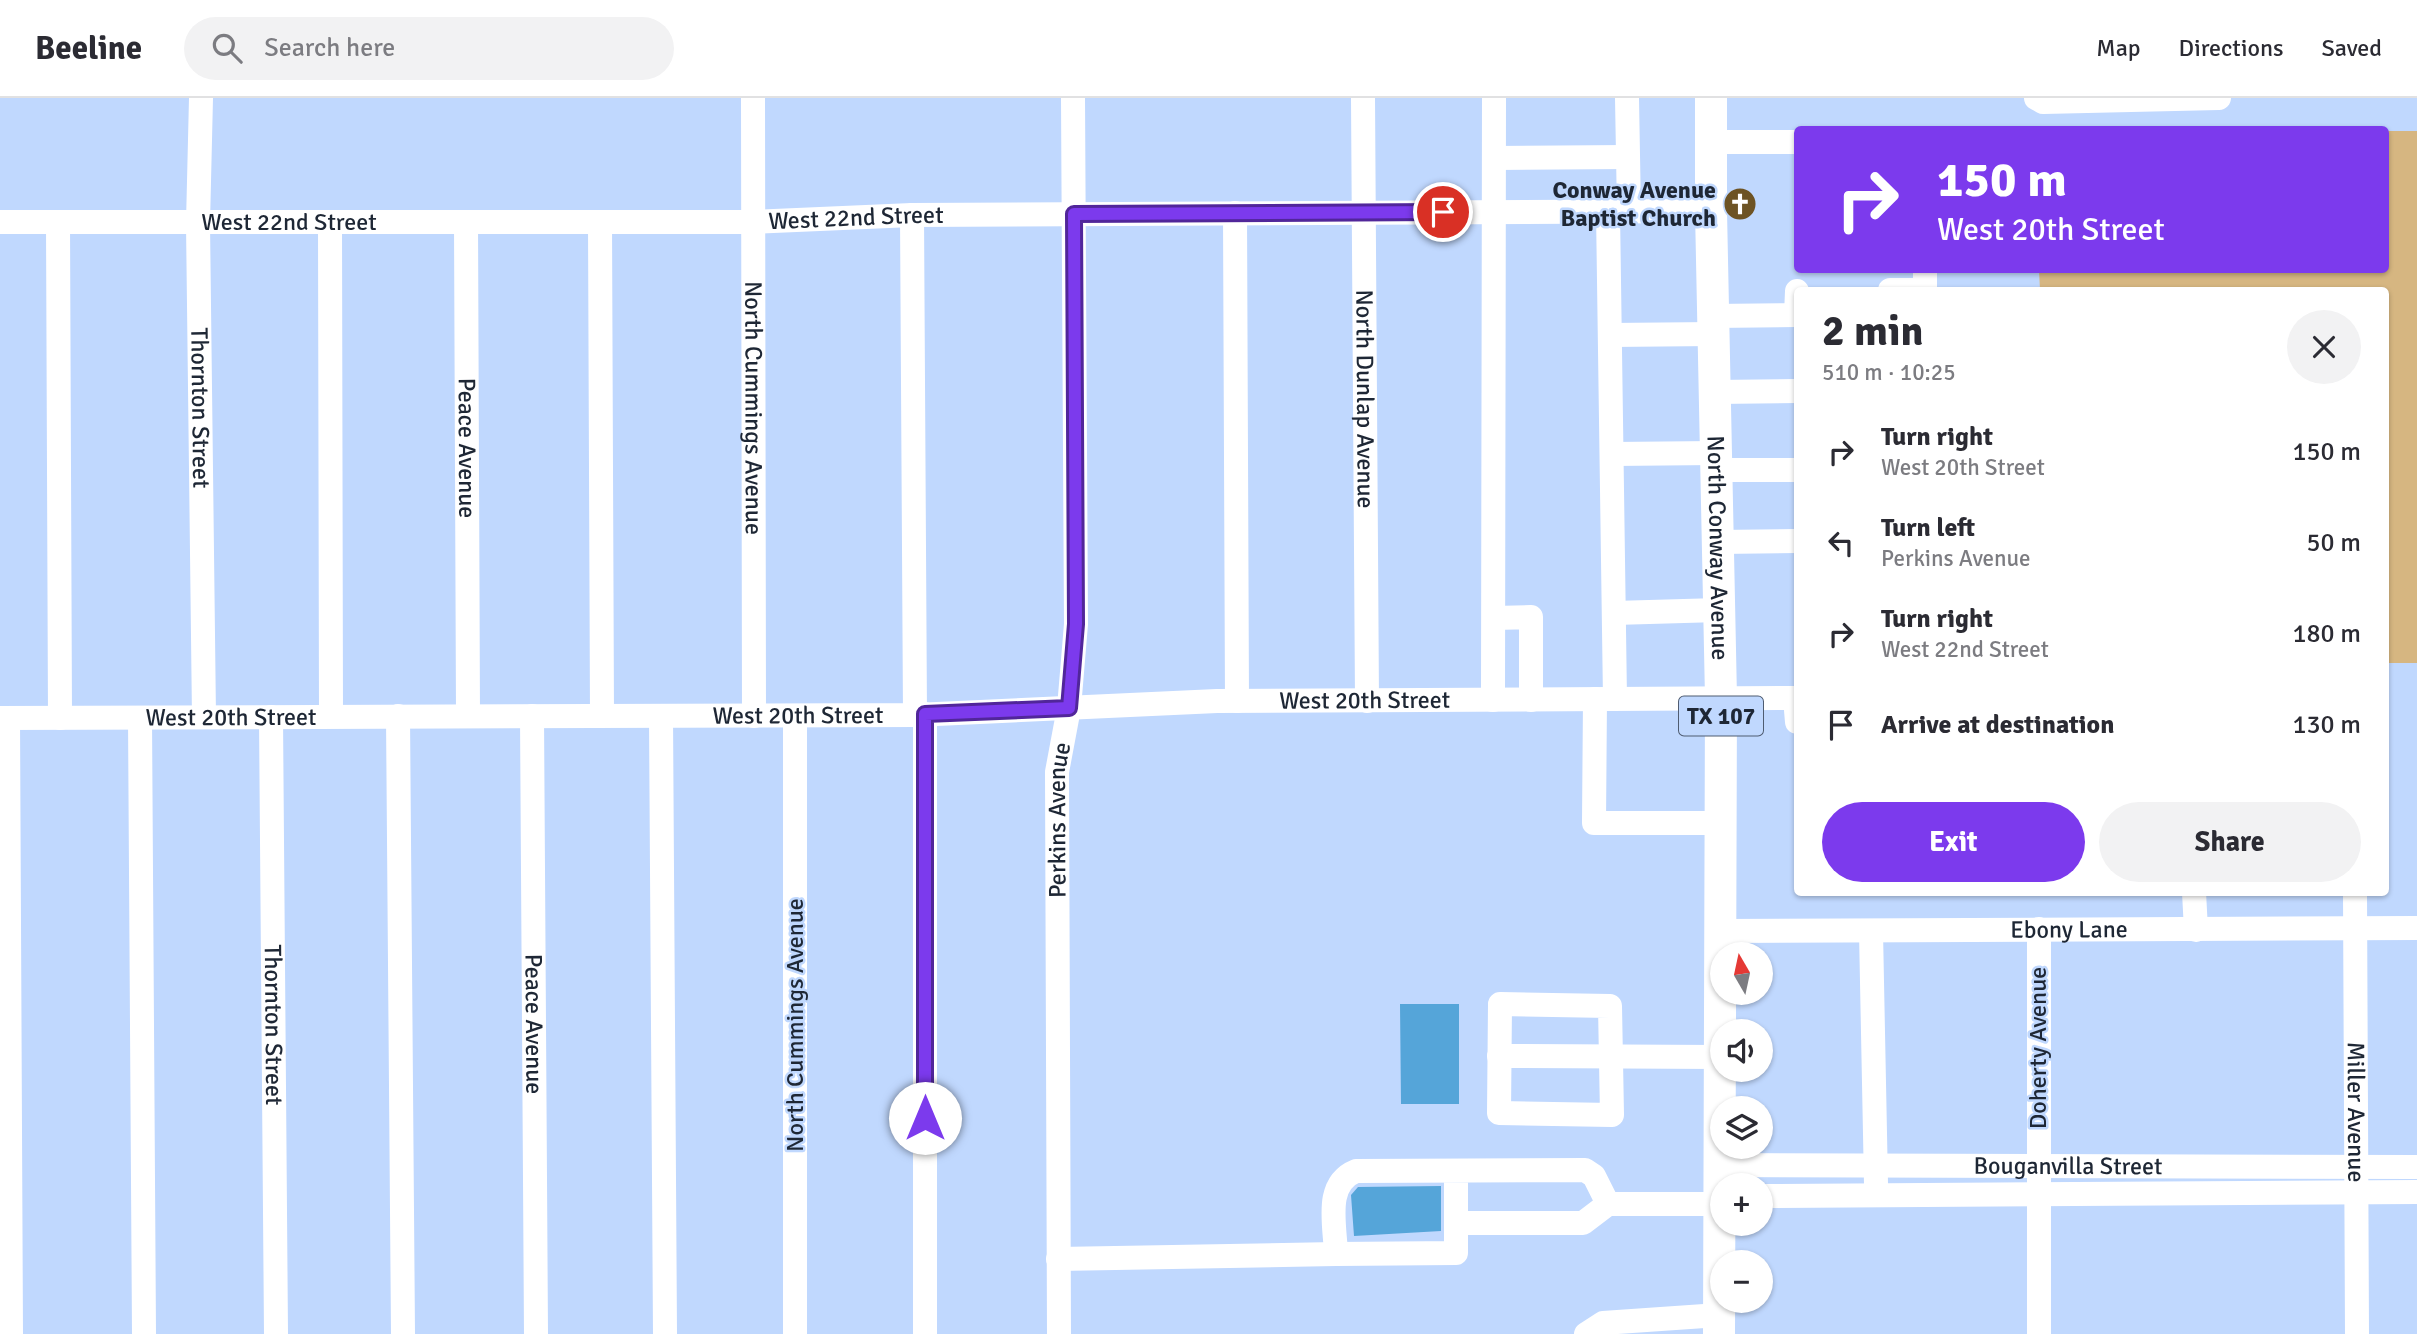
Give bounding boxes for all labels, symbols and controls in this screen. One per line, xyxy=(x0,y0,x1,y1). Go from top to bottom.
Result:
search box xyxy=(184,17,674,80)
text: Beeline xyxy=(35,28,142,69)
icon: search xyxy=(208,29,246,67)
text: Search here xyxy=(264,32,395,64)
text: Map xyxy=(2096,33,2141,63)
text: Directions xyxy=(2179,33,2284,63)
text: Saved xyxy=(2322,33,2382,63)
text: 150 m xyxy=(1937,150,2067,210)
icon: right xyxy=(1822,154,1913,245)
place label: Conway Avenue Baptist Church xyxy=(1553,175,1716,233)
pin xyxy=(1413,182,1473,242)
church icon: Conway Avenue Baptist Church xyxy=(1721,185,1759,223)
icon: arrive xyxy=(1424,193,1462,231)
street label: West 22nd Street xyxy=(768,200,944,236)
street label: West 22nd Street xyxy=(201,207,377,237)
text: West 20th Street xyxy=(1937,210,2165,249)
street label: North Cummings Avenue xyxy=(738,281,769,535)
street label: North Dunlap Avenue xyxy=(1349,289,1381,509)
text: 2 min xyxy=(1822,306,1923,357)
button: close xyxy=(2287,310,2361,384)
street label: Thornton Street xyxy=(184,327,216,489)
text: 510 m · 10:25 xyxy=(1822,358,1956,387)
street label: Peace Avenue xyxy=(452,378,482,518)
text: Turn right xyxy=(1881,421,1993,453)
icon: right xyxy=(1822,433,1860,471)
street label: North Conway Avenue xyxy=(1701,435,1735,661)
text: 150 m xyxy=(2292,436,2361,468)
text: West 20th Street xyxy=(1881,453,2045,482)
text: Turn left xyxy=(1881,512,1975,544)
icon: left xyxy=(1822,524,1860,562)
text: 50 m xyxy=(2306,527,2361,559)
text: Perkins Avenue xyxy=(1881,544,2031,573)
text: Turn right xyxy=(1881,603,1993,635)
icon: right xyxy=(1822,615,1860,653)
text: 180 m xyxy=(2292,618,2361,650)
text: West 22nd Street xyxy=(1881,635,2049,664)
street label: West 20th Street xyxy=(1279,685,1450,716)
road number: TX 107 xyxy=(1679,696,1763,736)
street label: West 20th Street xyxy=(712,700,884,731)
street label: West 20th Street xyxy=(145,702,317,733)
icon: arrive xyxy=(1822,706,1860,744)
text: Arrive at destination xyxy=(1881,709,2114,741)
text: 130 m xyxy=(2292,709,2361,741)
street label: Perkins Avenue xyxy=(1042,740,1077,898)
button: Exit xyxy=(1822,802,2085,882)
button: Share xyxy=(2099,802,2361,882)
street label: North Cummings Avenue xyxy=(780,898,810,1152)
street label: Ebony Lane xyxy=(2010,914,2128,945)
north arrow xyxy=(1710,942,1773,1004)
map controls xyxy=(1710,942,1773,1313)
street label: Thornton Street xyxy=(258,944,289,1106)
street label: Peace Avenue xyxy=(519,954,549,1094)
street label: Doherty Avenue xyxy=(2023,967,2053,1129)
button: sound xyxy=(1710,1019,1773,1082)
street label: Miller Avenue xyxy=(2341,1042,2371,1182)
position arrow xyxy=(888,1081,962,1155)
button: layers xyxy=(1710,1096,1773,1159)
street label: Bouganvilla Street xyxy=(1974,1151,2162,1181)
button: + xyxy=(1710,1173,1773,1236)
button: − xyxy=(1710,1250,1773,1313)

